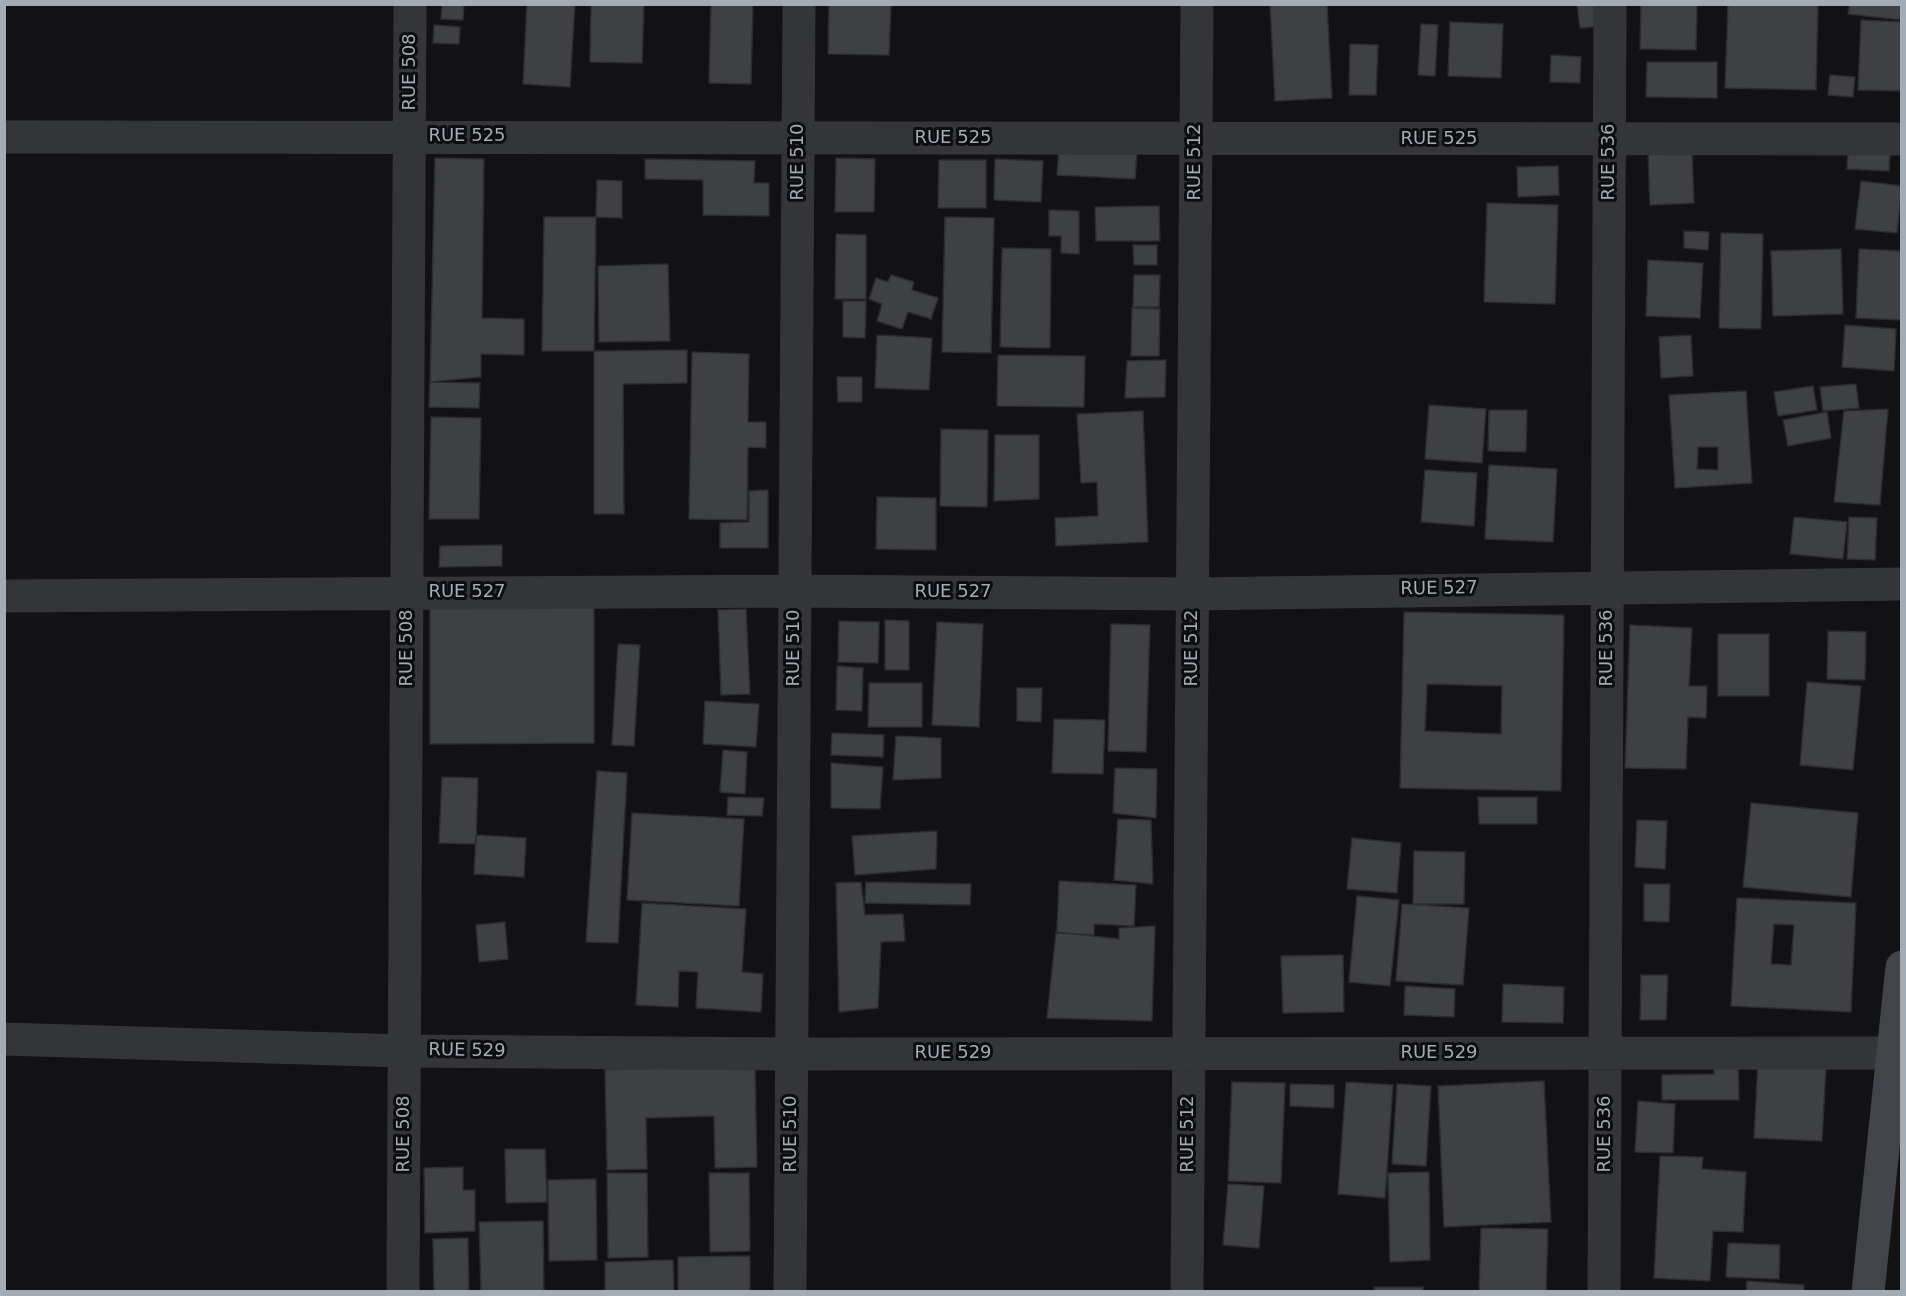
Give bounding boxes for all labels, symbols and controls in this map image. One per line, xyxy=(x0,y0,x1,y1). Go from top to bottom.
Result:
street label: RUE 508 xyxy=(399,33,421,111)
street label: RUE 510 xyxy=(787,123,809,201)
street label: RUE 512 xyxy=(1184,123,1206,201)
street label: RUE 536 xyxy=(1598,123,1620,201)
street label: RUE 525 xyxy=(428,125,506,147)
street label: RUE 525 xyxy=(914,127,992,149)
street label: RUE 525 xyxy=(1400,128,1478,150)
street label: RUE 527 xyxy=(1400,578,1478,600)
street label: RUE 527 xyxy=(428,581,506,603)
street label: RUE 527 xyxy=(914,581,992,603)
street label: RUE 508 xyxy=(396,609,418,687)
street label: RUE 510 xyxy=(783,609,805,687)
street label: RUE 512 xyxy=(1181,609,1203,687)
street label: RUE 536 xyxy=(1596,609,1618,687)
street label: RUE 529 xyxy=(428,1040,506,1062)
street label: RUE 529 xyxy=(914,1042,992,1064)
street label: RUE 529 xyxy=(1400,1042,1478,1064)
street label: RUE 508 xyxy=(393,1095,415,1173)
street label: RUE 510 xyxy=(780,1095,802,1173)
street label: RUE 512 xyxy=(1177,1095,1199,1173)
street label: RUE 536 xyxy=(1594,1095,1616,1173)

